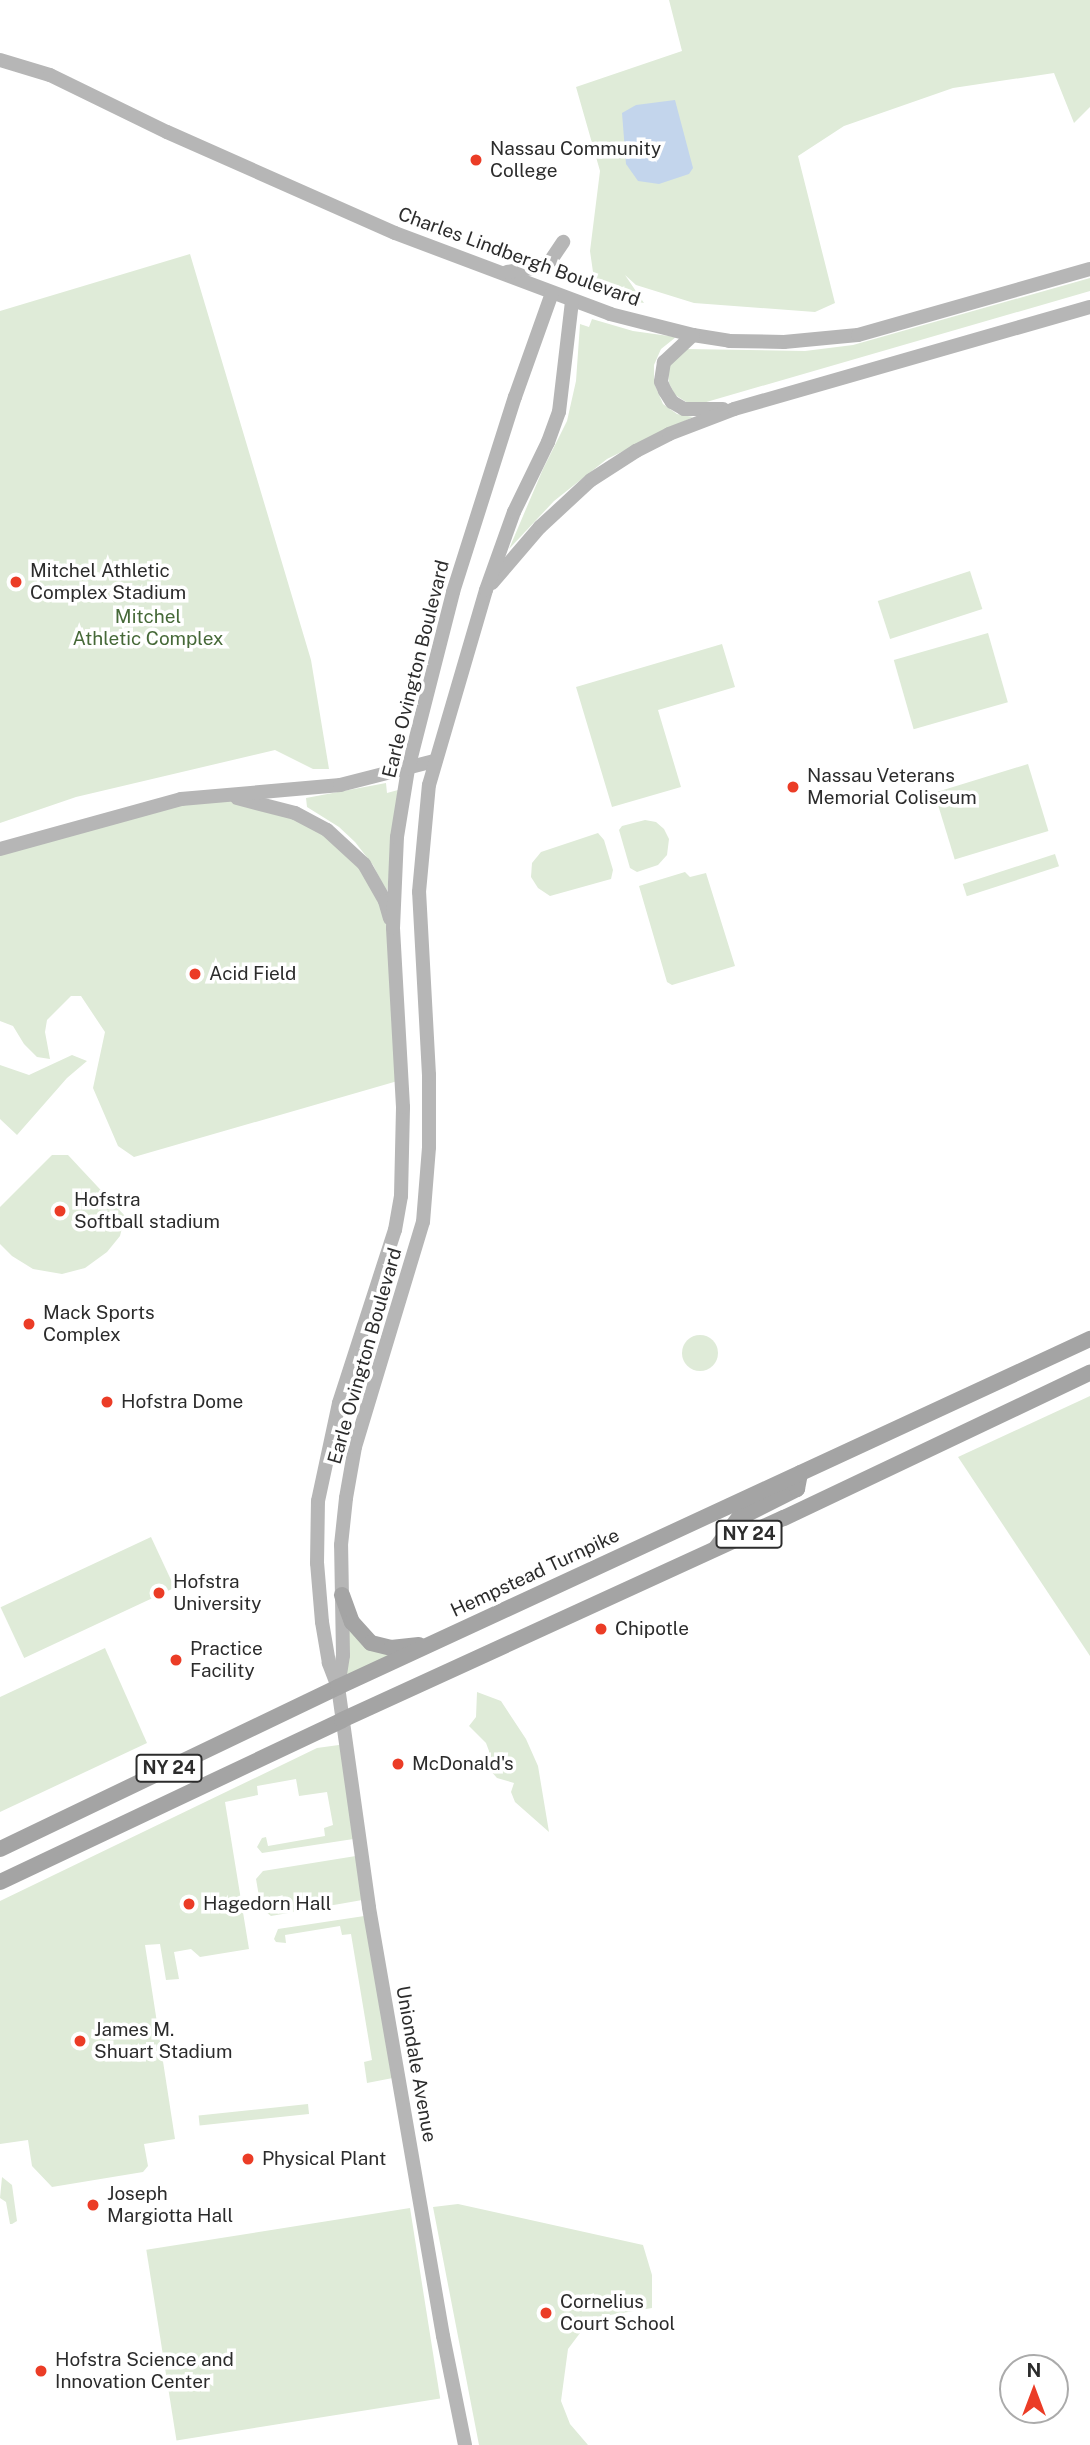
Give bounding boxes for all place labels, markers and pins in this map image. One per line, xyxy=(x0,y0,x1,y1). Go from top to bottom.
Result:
place label: Nassau Community College xyxy=(490,138,661,182)
marker: Nassau Community College xyxy=(468,152,484,168)
place label: Mitchel Athletic Complex Stadium xyxy=(30,560,186,604)
marker: Mitchel Athletic Complex Stadium xyxy=(8,574,24,590)
place label: Nassau Veterans Memorial Coliseum xyxy=(807,765,977,809)
marker: Nassau Veterans Memorial Coliseum xyxy=(785,779,801,795)
place label: Acid Field xyxy=(209,963,296,985)
marker: Acid Field xyxy=(187,966,203,982)
place label: Hofstra Softball stadium xyxy=(74,1189,220,1233)
marker: Hofstra Softball stadium xyxy=(52,1203,68,1219)
place label: Mack Sports Complex xyxy=(43,1302,155,1346)
marker: Mack Sports Complex xyxy=(21,1316,37,1332)
place label: Hofstra Dome xyxy=(121,1391,243,1413)
marker: Hofstra Dome xyxy=(99,1394,115,1410)
place label: Hofstra University xyxy=(173,1571,261,1615)
marker: Hofstra University xyxy=(151,1585,167,1601)
place label: Chipotle xyxy=(615,1618,689,1640)
marker: Chipotle xyxy=(593,1621,609,1637)
place label: Practice Facility xyxy=(190,1638,263,1682)
marker: Practice Facility xyxy=(168,1652,184,1668)
place label: McDonald's xyxy=(412,1753,514,1775)
marker: McDonald's xyxy=(390,1756,406,1772)
place label: Hagedorn Hall xyxy=(203,1893,332,1915)
marker: Hagedorn Hall xyxy=(181,1896,197,1912)
place label: James M. Shuart Stadium xyxy=(94,2019,232,2063)
marker: James M. Shuart Stadium xyxy=(72,2033,88,2049)
place label: Physical Plant xyxy=(262,2148,386,2170)
marker: Physical Plant xyxy=(240,2151,256,2167)
place label: Joseph Margiotta Hall xyxy=(107,2183,233,2227)
marker: Joseph Margiotta Hall xyxy=(85,2197,101,2213)
place label: Cornelius Court School xyxy=(560,2291,675,2335)
marker: Cornelius Court School xyxy=(538,2305,554,2321)
place label: Hofstra Science and Innovation Center xyxy=(55,2349,234,2393)
marker: Hofstra Science and Innovation Center xyxy=(33,2363,49,2379)

